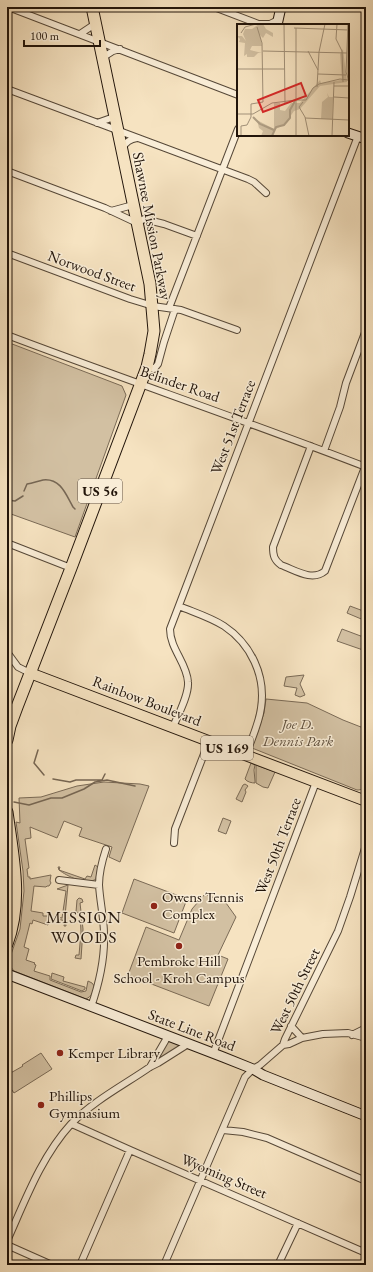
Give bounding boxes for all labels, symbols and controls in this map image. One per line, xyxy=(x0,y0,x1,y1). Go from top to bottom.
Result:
scale bar xyxy=(24,22,100,48)
inset map xyxy=(237,24,349,136)
text: 100 m xyxy=(30,28,60,44)
street label: Shawnee Mission Parkway xyxy=(129,150,176,302)
street label: Norwood Street xyxy=(45,246,139,295)
street label: Belinder Road xyxy=(138,361,223,406)
street label: West 51st Terrace xyxy=(206,377,259,477)
road number: US 56 xyxy=(78,479,122,503)
street label: Rainbow Boulevard xyxy=(90,671,205,730)
park label: Joe D. Dennis Park xyxy=(262,714,334,750)
road number: US 169 xyxy=(201,736,253,760)
street label: West 50th Terrace xyxy=(250,794,305,897)
place label: Owens Tennis Complex xyxy=(162,887,244,923)
marker: Owens Tennis Complex xyxy=(149,901,159,911)
district label: MISSION WOODS xyxy=(46,906,122,948)
marker: Pembroke Hill School - Kroh Campus xyxy=(174,941,184,951)
street label: West 50th Street xyxy=(266,944,324,1037)
place label: Pembroke Hill School - Kroh Campus xyxy=(113,951,245,987)
street label: State Line Road xyxy=(146,1004,239,1055)
place label: Kemper Library xyxy=(68,1043,161,1062)
marker: Kemper Library xyxy=(55,1048,65,1058)
place label: Phillips Gymnasium xyxy=(49,1086,121,1122)
marker: Phillips Gymnasium xyxy=(36,1100,46,1110)
street label: Wyoming Street xyxy=(178,1149,270,1202)

